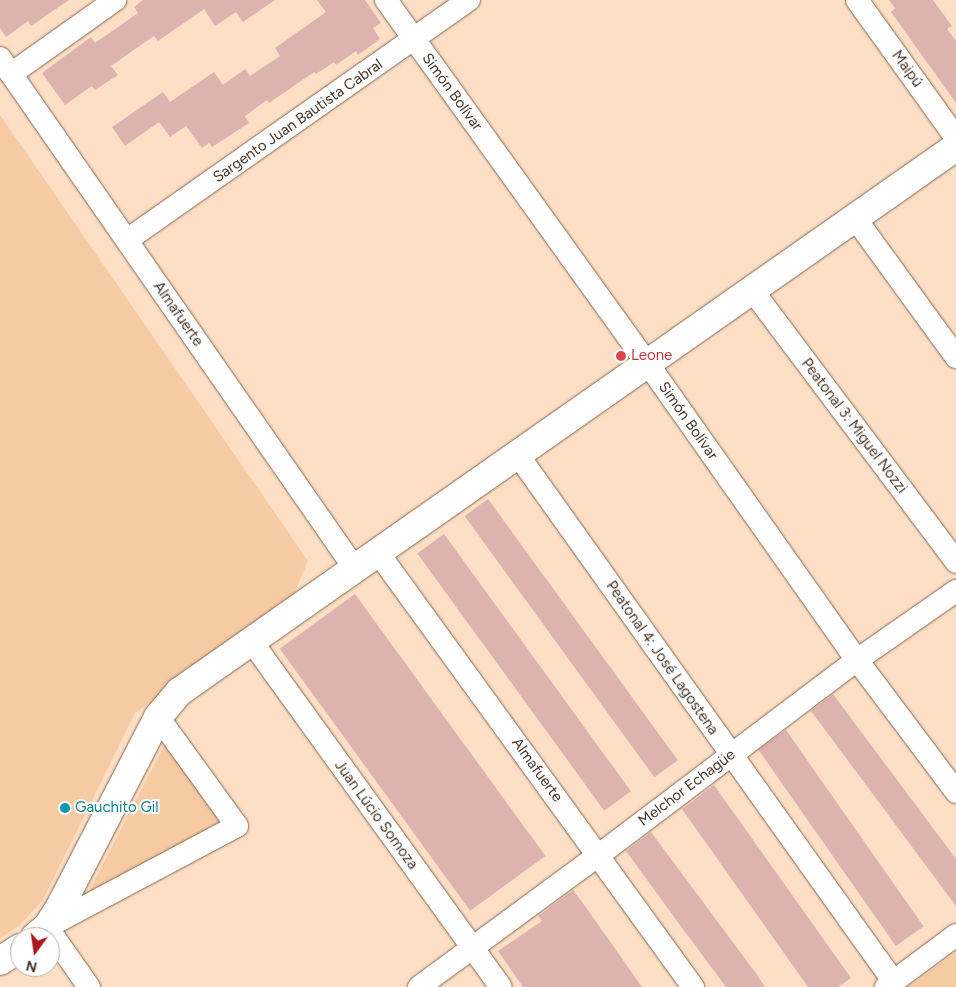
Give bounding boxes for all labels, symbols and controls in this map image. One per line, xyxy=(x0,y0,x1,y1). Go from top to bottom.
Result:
street label: Maipú xyxy=(888,47,926,91)
street label: Simón Bolívar xyxy=(418,50,486,134)
street label: Sargento Juan Bautista Cabral xyxy=(210,55,386,187)
street label: Almafuerte xyxy=(149,278,207,350)
place label: Leone xyxy=(631,347,672,365)
marker: Leone xyxy=(615,350,627,362)
street label: Peatonal 3: Miguel Nozzi xyxy=(797,355,911,497)
street label: Simón Bolívar xyxy=(654,378,722,464)
street label: Peatonal 4: José Lagostena xyxy=(602,578,722,738)
street label: Almafuerte xyxy=(508,734,566,806)
street label: Melchor Echagüe xyxy=(635,746,739,830)
street label: Juan Lúcio Somoza xyxy=(330,757,422,873)
place label: Gauchito Gil xyxy=(75,799,159,817)
marker: Gauchito Gil xyxy=(59,802,71,814)
north arrow xyxy=(10,927,60,977)
text: N xyxy=(24,957,39,976)

